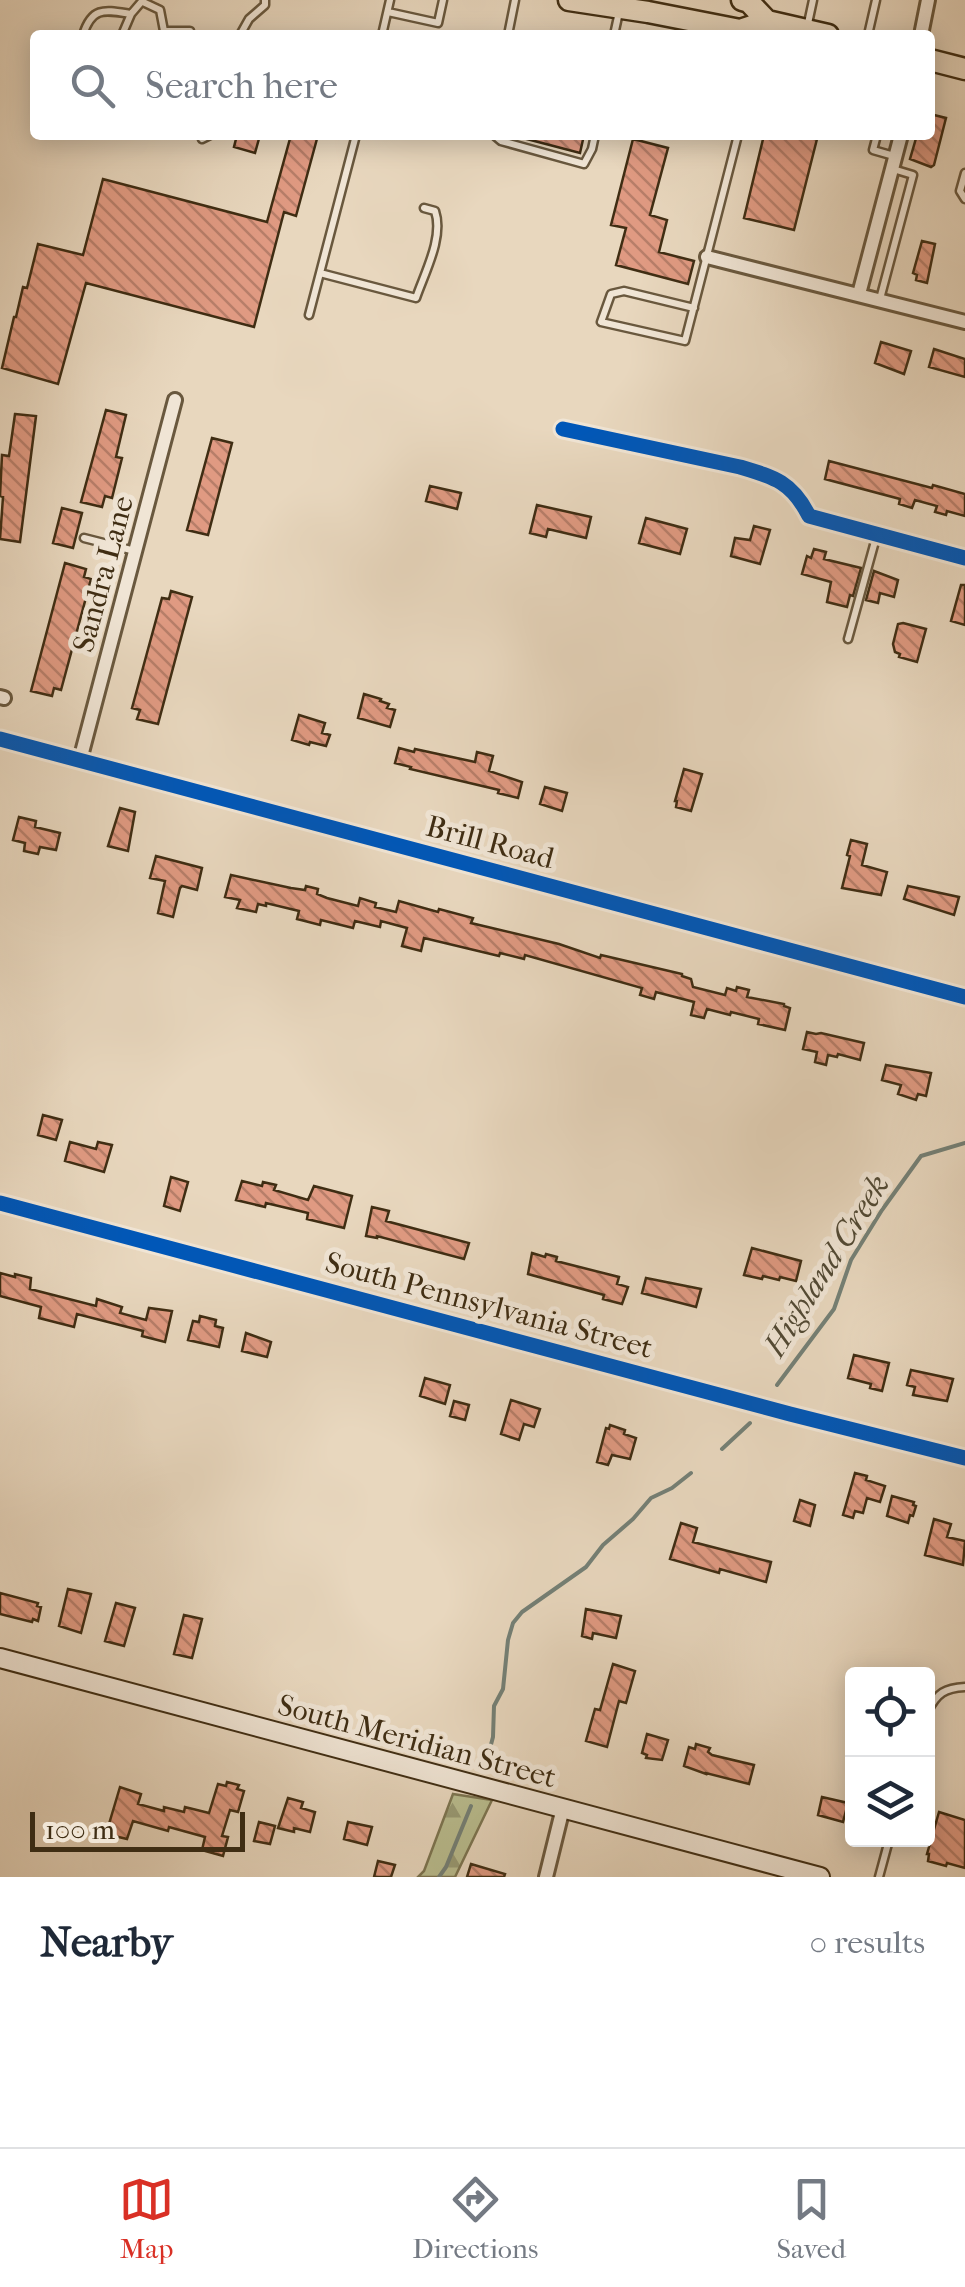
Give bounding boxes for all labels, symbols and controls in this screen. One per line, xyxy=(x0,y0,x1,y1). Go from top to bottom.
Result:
search box xyxy=(30,30,935,140)
icon: search xyxy=(65,58,120,113)
text: Search here xyxy=(145,63,338,108)
street label: Sandra Lane xyxy=(66,492,141,656)
street label: Brill Road xyxy=(422,809,558,877)
water label: Highland Creek xyxy=(755,1168,897,1365)
street label: South Pennsylvania Street xyxy=(321,1245,657,1366)
map controls xyxy=(845,1667,935,1847)
button: locate xyxy=(845,1667,935,1757)
street label: South Meridian Street xyxy=(274,1687,560,1796)
button: layers xyxy=(845,1757,935,1847)
scale bar xyxy=(30,1807,245,1852)
text: 100 m xyxy=(45,1813,115,1846)
text: Nearby xyxy=(40,1918,172,1967)
text: 0 results xyxy=(809,1924,925,1961)
tab: Map xyxy=(119,2172,174,2265)
tab: Directions xyxy=(412,2172,538,2265)
tab: Saved xyxy=(776,2172,846,2265)

